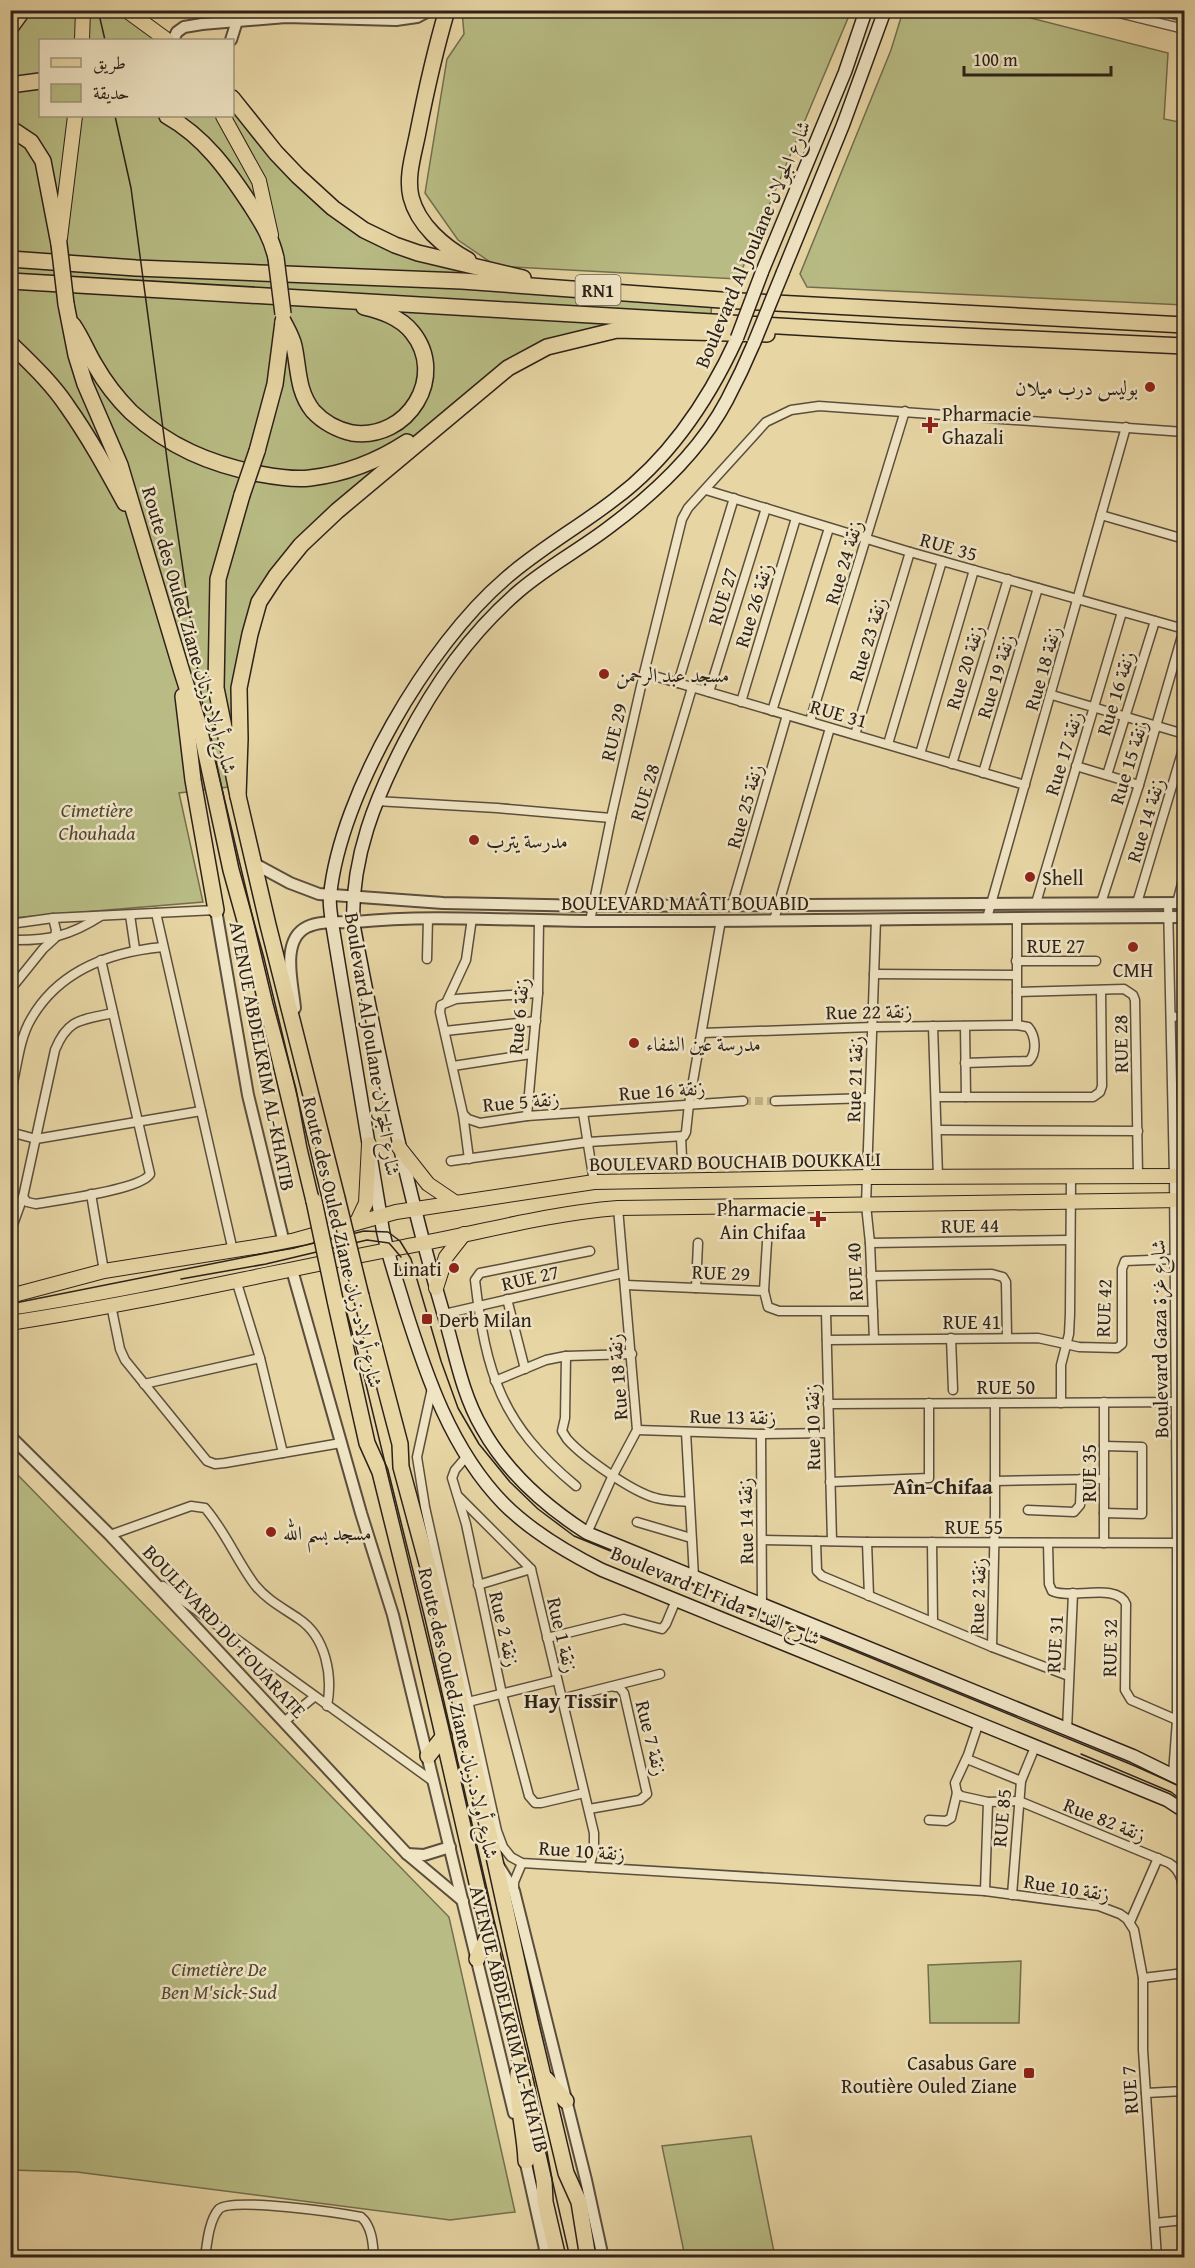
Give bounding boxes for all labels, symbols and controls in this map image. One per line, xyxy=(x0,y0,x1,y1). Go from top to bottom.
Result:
legend xyxy=(39,39,234,117)
scale bar xyxy=(964,39,1111,77)
text: 100 m xyxy=(973,46,1018,73)
text: طريق xyxy=(93,49,126,76)
text: حديقة xyxy=(93,79,129,106)
street label: Boulevard Al Joulane شارع الجولان xyxy=(687,116,821,374)
road number: RN1 xyxy=(576,275,620,305)
place label: بوليس درب ميلان xyxy=(1015,373,1138,402)
marker: بوليس درب ميلان xyxy=(1143,380,1157,394)
place label: Pharmacie Ghazali xyxy=(942,399,1031,451)
marker: Pharmacie Ghazali xyxy=(923,418,937,432)
street label: Route des Ouled Ziane شارع أولاد زيان xyxy=(131,483,245,778)
street label: Rue 24 زنقة xyxy=(816,516,870,608)
street label: RUE 35 xyxy=(917,524,981,568)
street label: Rue 26 زنقة xyxy=(726,559,780,651)
street label: RUE 27 xyxy=(700,564,744,628)
street label: Rue 23 زنقة xyxy=(840,593,894,685)
street label: Rue 20 زنقة xyxy=(937,621,991,713)
street label: Rue 18 زنقة xyxy=(1016,622,1068,714)
street label: Rue 19 زنقة xyxy=(968,630,1022,722)
street label: Rue 16 زنقة xyxy=(1088,647,1142,739)
place label: مسجد عبد الرحمن xyxy=(616,660,729,689)
marker: مسجد عبد الرحمن xyxy=(597,667,611,681)
street label: RUE 31 xyxy=(807,691,871,735)
street label: RUE 29 xyxy=(592,700,634,764)
street label: Rue 17 زنقة xyxy=(1036,707,1090,799)
street label: Rue 15 زنقة xyxy=(1101,716,1155,808)
street label: RUE 28 xyxy=(622,760,666,824)
street label: Rue 25 زنقة xyxy=(718,760,770,852)
street label: Rue 14 زنقة xyxy=(1118,774,1172,866)
park label: Cimetière Chouhada xyxy=(59,795,136,847)
place label: مدرسة يترب xyxy=(486,826,568,855)
marker: مدرسة يترب xyxy=(467,833,481,847)
place label: Shell xyxy=(1042,863,1084,892)
marker: Shell xyxy=(1023,870,1037,884)
street label: BOULEVARD MAÂTI BOUABID xyxy=(561,888,809,917)
street label: Boulevard Al Joulane شارع الجولان xyxy=(334,910,408,1178)
street label: AVENUE ABDELKRIM AL-KHATIB xyxy=(223,919,303,1193)
street label: RUE 27 xyxy=(1027,931,1085,960)
marker: CMH xyxy=(1126,940,1140,954)
place label: CMH xyxy=(1113,955,1153,984)
street label: Rue 6 زنقة xyxy=(500,976,536,1056)
street label: Rue 22 زنقة xyxy=(825,996,913,1026)
street label: RUE 28 xyxy=(1105,1015,1135,1073)
place label: مدرسة عين الشفاء xyxy=(646,1029,761,1058)
street label: Rue 21 زنقة xyxy=(838,1035,870,1123)
marker: مدرسة عين الشفاء xyxy=(627,1036,641,1050)
street label: Rue 16 زنقة xyxy=(618,1073,706,1107)
street label: Rue 5 زنقة xyxy=(481,1083,561,1119)
street label: Route des Ouled Ziane شارع أولاد زيان xyxy=(291,1094,391,1391)
street label: BOULEVARD BOUCHAIB DOUKKALI xyxy=(589,1144,881,1178)
place label: Pharmacie Ain Chifaa xyxy=(717,1194,807,1246)
street label: RUE 44 xyxy=(941,1210,999,1240)
marker: Pharmacie Ain Chifaa xyxy=(811,1212,825,1226)
street label: Boulevard Gaza شارع غزة xyxy=(1143,1239,1179,1439)
street label: RUE 40 xyxy=(838,1242,870,1302)
place label: Linati xyxy=(393,1254,442,1283)
street label: RUE 27 xyxy=(498,1256,562,1298)
street label: RUE 29 xyxy=(691,1256,751,1288)
marker: Linati xyxy=(447,1261,461,1275)
street label: RUE 42 xyxy=(1087,1278,1119,1338)
place label: Derb Milan xyxy=(439,1305,532,1334)
street label: RUE 41 xyxy=(943,1307,1001,1336)
marker: Derb Milan xyxy=(420,1312,434,1326)
street label: Rue 18 زنقة xyxy=(600,1333,634,1421)
street label: RUE 50 xyxy=(977,1372,1035,1401)
street label: Rue 10 زنقة xyxy=(797,1383,827,1471)
street label: Rue 13 زنقة xyxy=(689,1401,777,1431)
street label: RUE 35 xyxy=(1074,1444,1103,1502)
district label: Aîn-Chifaa xyxy=(893,1471,993,1502)
street label: Rue 14 زنقة xyxy=(730,1477,760,1565)
street label: RUE 55 xyxy=(945,1512,1003,1541)
place label: مسجد بسم الله xyxy=(283,1518,372,1553)
marker: مسجد بسم الله xyxy=(264,1525,278,1539)
street label: BOULEVARD DU FOUARATE xyxy=(137,1538,313,1724)
street label: Boulevard El Fida شارع الفداء xyxy=(605,1538,825,1656)
street label: Rue 2 زنقة xyxy=(961,1557,993,1635)
street label: Route des Ouled Ziane شارع أولاد زيان xyxy=(407,1565,507,1862)
street label: Rue 2 زنقة xyxy=(482,1588,528,1670)
street label: Rue 1 زنقة xyxy=(540,1594,586,1676)
street label: RUE 31 xyxy=(1038,1614,1070,1674)
street label: RUE 32 xyxy=(1094,1619,1124,1677)
district label: Hay Tissir xyxy=(524,1685,618,1716)
street label: Rue 7 زنقة xyxy=(629,1697,675,1779)
street label: RUE 85 xyxy=(984,1788,1018,1848)
street label: Rue 82 زنقة xyxy=(1059,1789,1151,1849)
street label: Rue 10 زنقة xyxy=(538,1833,626,1867)
street label: Rue 10 زنقة xyxy=(1022,1866,1112,1908)
street label: AVENUE ABDELKRIM AL-KHATIB xyxy=(463,1883,557,2155)
park label: Cimetière De Ben M'sick-Sud xyxy=(160,1954,277,2006)
place label: Casabus Gare Routière Ouled Ziane xyxy=(841,2048,1017,2100)
street label: RUE 7 xyxy=(1113,2065,1145,2115)
marker: Casabus Gare Routière Ouled Ziane xyxy=(1022,2066,1036,2080)

